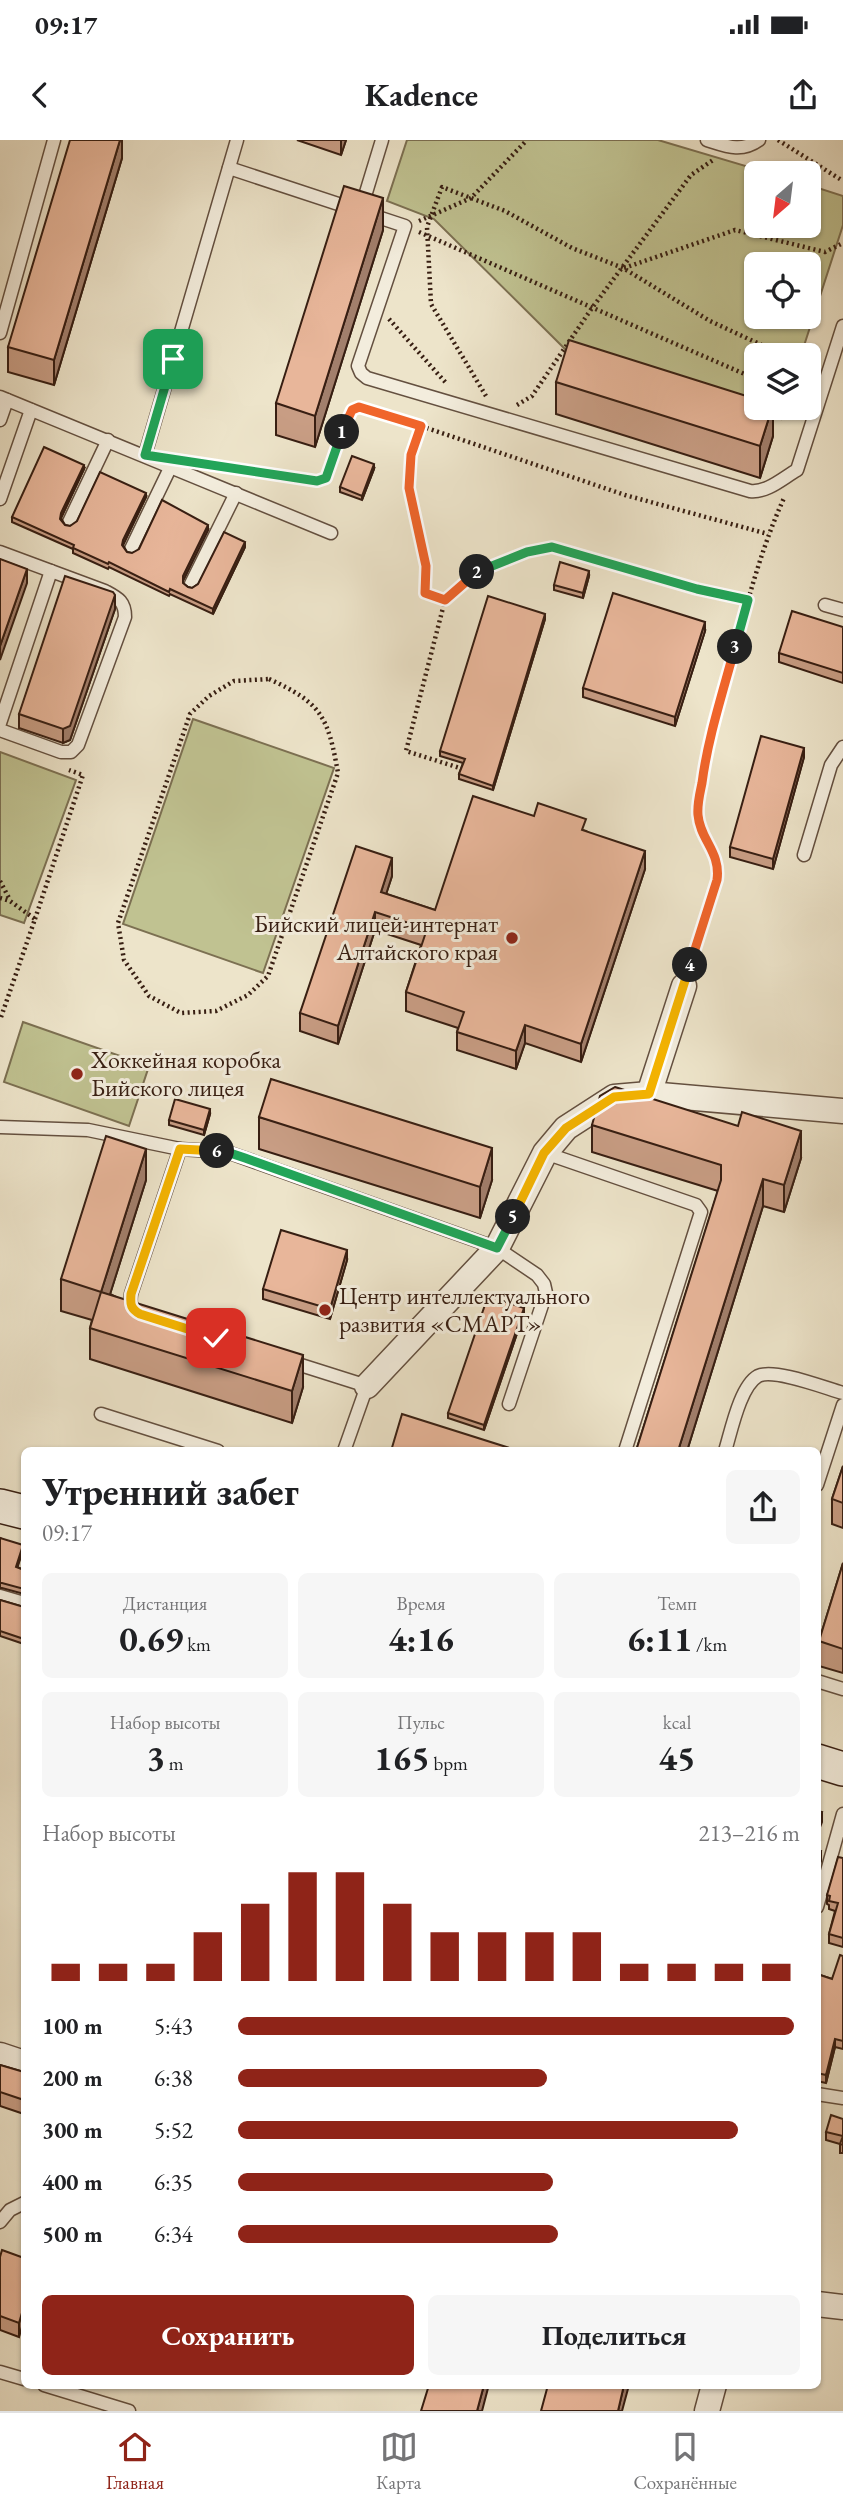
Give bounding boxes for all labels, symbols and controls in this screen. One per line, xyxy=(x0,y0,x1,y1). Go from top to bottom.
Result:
text: 09:17 xyxy=(35,8,97,42)
text: Kadence xyxy=(365,74,478,116)
icon: back xyxy=(21,76,59,114)
icon: share xyxy=(784,76,822,114)
north arrow xyxy=(744,161,821,238)
map controls xyxy=(744,161,821,420)
button: locate xyxy=(744,252,821,329)
pin xyxy=(143,329,203,389)
icon: arrive xyxy=(154,340,192,378)
button: layers xyxy=(744,343,821,420)
pin: 1 xyxy=(324,414,360,450)
text: 1 xyxy=(336,419,347,444)
pin: 2 xyxy=(460,554,494,590)
text: 2 xyxy=(471,559,482,584)
pin: 3 xyxy=(718,630,752,664)
text: 3 xyxy=(729,634,740,659)
place label: Бийский лицей-интернат Алтайского края xyxy=(254,908,498,967)
marker: Бийский лицей-интернат Алтайского края xyxy=(504,930,520,946)
pin: 4 xyxy=(672,948,708,982)
text: 4 xyxy=(684,952,695,977)
place label: Хоккейная коробка Бийского лицея xyxy=(90,1044,282,1103)
marker: Хоккейная коробка Бийского лицея xyxy=(69,1066,85,1082)
pin: 6 xyxy=(200,1133,234,1168)
text: 6 xyxy=(211,1138,222,1163)
pin: 5 xyxy=(496,1200,530,1234)
text: 5 xyxy=(507,1204,518,1229)
place label: Центр интеллектуального развития «СМАРТ» xyxy=(339,1280,590,1339)
marker: Центр интеллектуального развития «СМАРТ» xyxy=(317,1302,333,1318)
pin xyxy=(186,1308,246,1368)
icon: check xyxy=(197,1319,235,1357)
text: Утренний забег xyxy=(42,1467,299,1516)
button: share xyxy=(726,1470,800,1544)
text: 09:17 xyxy=(42,1518,92,1548)
text: Дистанция xyxy=(123,1591,207,1616)
text: Время xyxy=(397,1591,445,1616)
text: Темп xyxy=(657,1591,697,1616)
text: 0.69 xyxy=(119,1616,183,1661)
text: 4:16 xyxy=(388,1616,454,1661)
text: 6:11 xyxy=(627,1616,692,1661)
text: km xyxy=(183,1632,211,1657)
text: /km xyxy=(692,1632,727,1657)
text: Набор высоты xyxy=(110,1710,220,1735)
text: Пульс xyxy=(397,1710,445,1735)
text: kcal xyxy=(663,1710,691,1735)
text: 3 xyxy=(146,1735,165,1780)
text: 165 xyxy=(374,1735,430,1780)
text: 45 xyxy=(658,1735,696,1780)
text: m xyxy=(165,1751,184,1776)
text: bpm xyxy=(430,1751,468,1776)
text: Набор высоты xyxy=(42,1818,176,1848)
text: 213–216 m xyxy=(699,1818,800,1848)
text: 100 m xyxy=(42,2011,103,2041)
text: 5:43 xyxy=(154,2011,193,2041)
text: 200 m xyxy=(42,2063,103,2093)
text: 6:38 xyxy=(154,2063,193,2093)
text: 300 m xyxy=(42,2115,103,2145)
text: 5:52 xyxy=(154,2115,193,2145)
text: 400 m xyxy=(42,2167,103,2197)
text: 6:35 xyxy=(154,2167,193,2197)
text: 500 m xyxy=(42,2219,103,2249)
text: 6:34 xyxy=(154,2219,193,2249)
button: Сохранить xyxy=(42,2295,414,2375)
button: Поделиться xyxy=(428,2295,800,2375)
tab: Главная xyxy=(106,2428,164,2495)
tab: Карта xyxy=(376,2428,421,2495)
tab: Сохранённые xyxy=(633,2428,737,2495)

